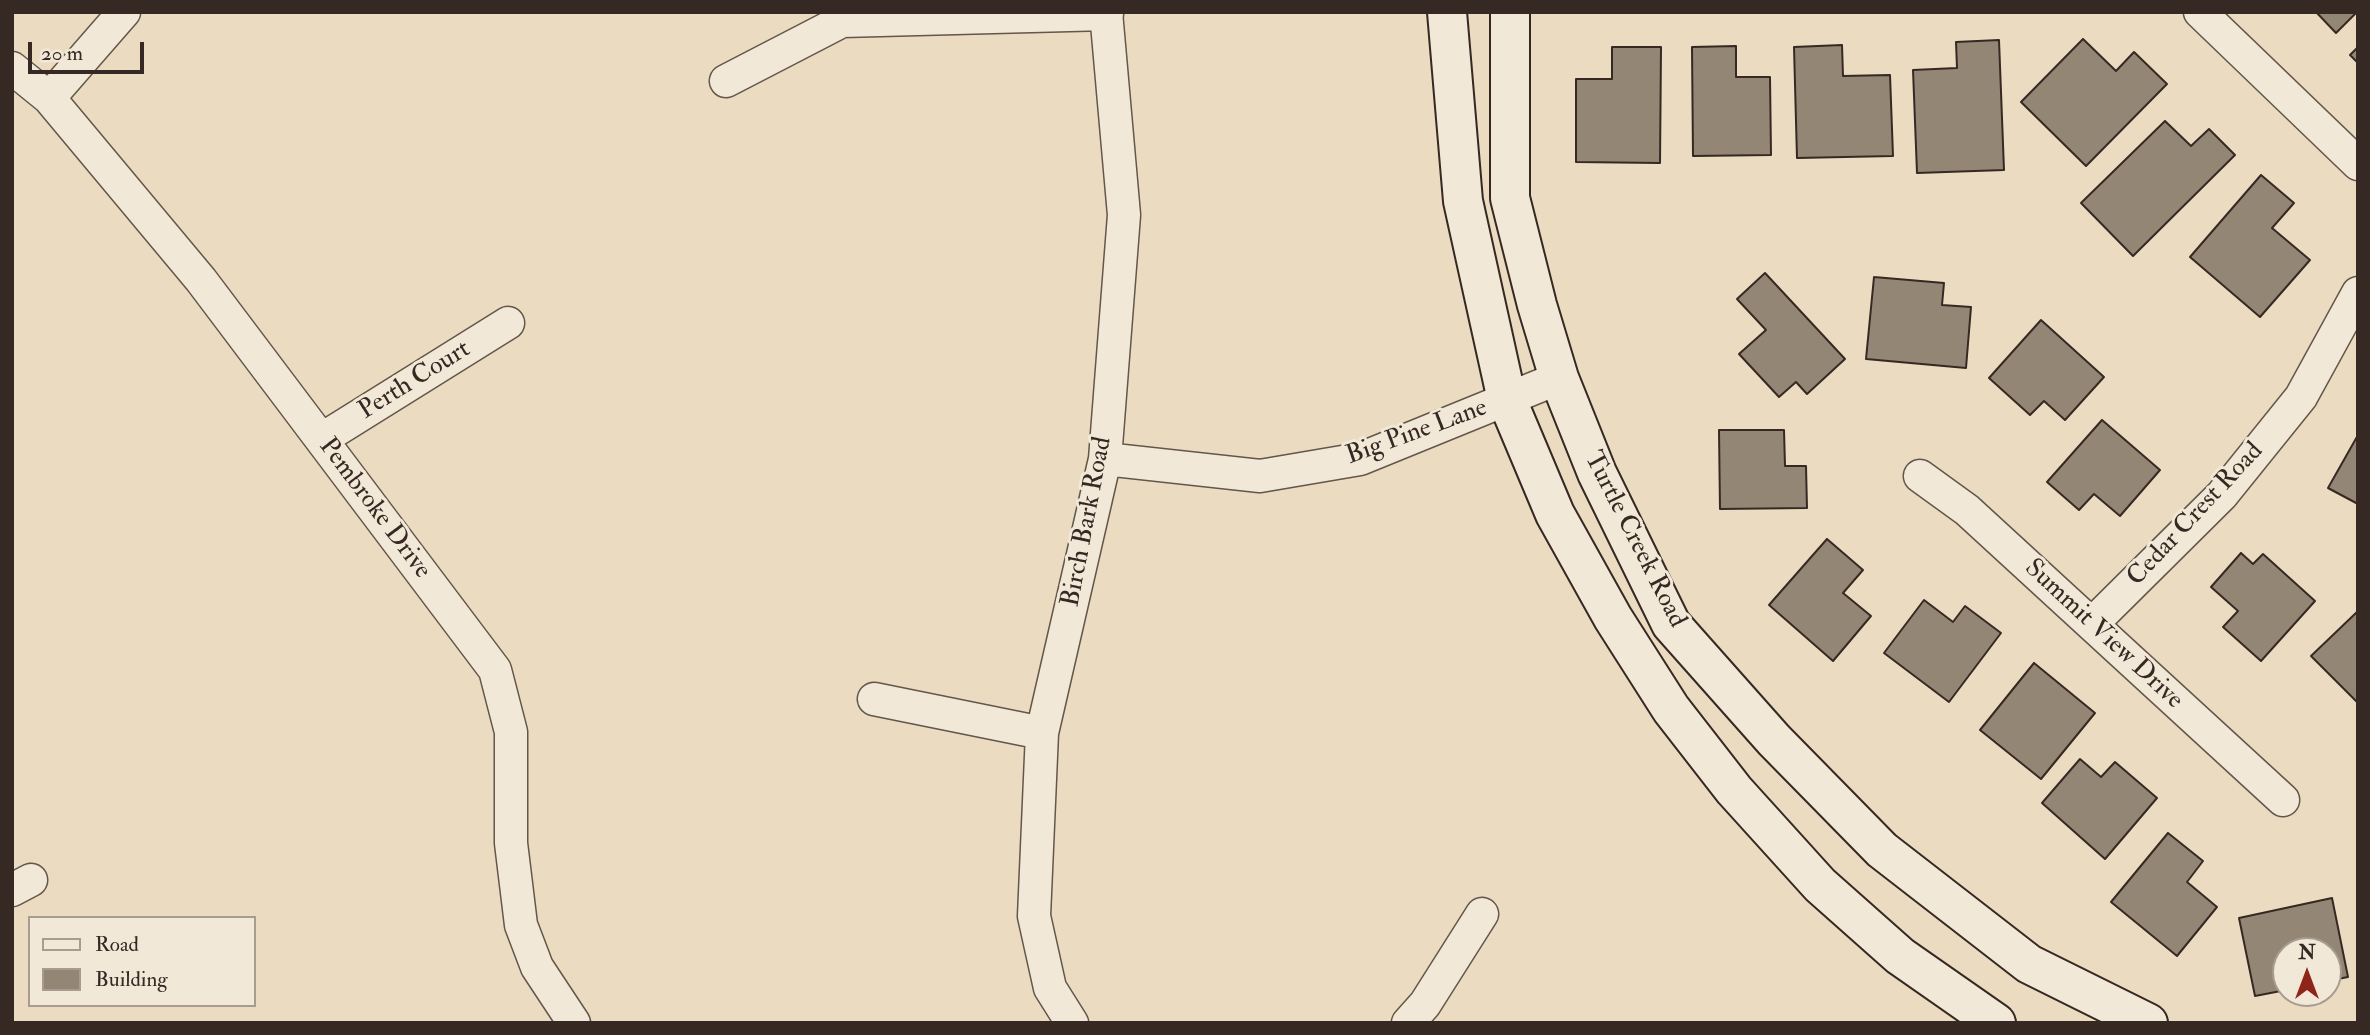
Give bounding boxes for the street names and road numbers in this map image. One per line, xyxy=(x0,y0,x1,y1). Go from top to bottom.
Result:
street label: Perth Court xyxy=(353,334,477,428)
street label: Big Pine Lane xyxy=(1342,393,1492,473)
street label: Pembroke Drive xyxy=(311,433,437,585)
street label: Birch Bark Road xyxy=(1056,434,1120,610)
street label: Cedar Crest Road xyxy=(2122,437,2270,593)
street label: Turtle Creek Road xyxy=(1576,447,1692,633)
street label: Summit View Drive xyxy=(2017,553,2189,717)

